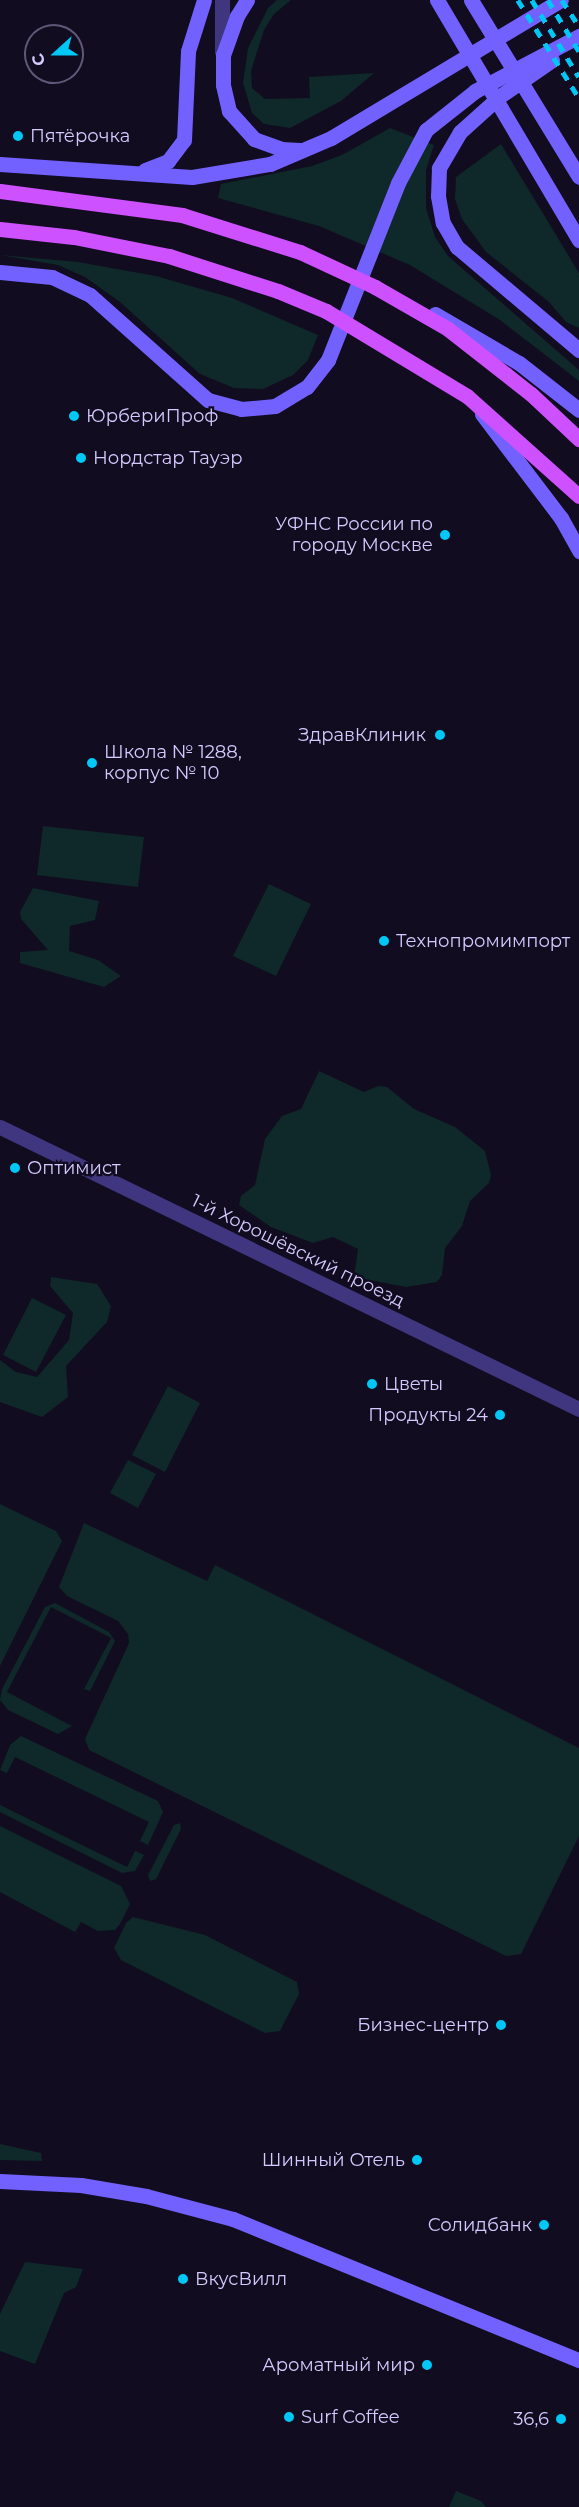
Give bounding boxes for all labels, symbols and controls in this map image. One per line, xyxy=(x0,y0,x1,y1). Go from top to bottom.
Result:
north arrow xyxy=(24,24,84,84)
text: С xyxy=(28,51,50,69)
place label: Пятёрочка xyxy=(30,125,130,147)
marker: Пятёрочка xyxy=(11,129,25,143)
place label: ЮрбериПроф xyxy=(86,405,218,427)
marker: ЮрбериПроф xyxy=(67,409,81,423)
place label: Нордстар Тауэр xyxy=(93,447,242,469)
marker: Нордстар Тауэр xyxy=(74,451,88,465)
place label: УФНС России по городу Москве xyxy=(275,514,433,556)
marker: УФНС России по городу Москве xyxy=(438,528,452,542)
place label: ЗдравКлиник xyxy=(298,724,426,746)
marker: ЗдравКлиник xyxy=(431,726,449,744)
place label: Школа № 1288, корпус № 10 xyxy=(104,742,242,784)
marker: Школа № 1288, корпус № 10 xyxy=(85,756,99,770)
place label: Технопромимпорт xyxy=(396,930,570,952)
marker: Технопромимпорт xyxy=(377,934,391,948)
place label: Оптимист xyxy=(27,1157,120,1179)
marker: Оптимист xyxy=(8,1161,22,1175)
street label: 1-й Хорошёвский проезд xyxy=(188,1190,408,1312)
place label: Цветы xyxy=(384,1373,443,1395)
marker: Цветы xyxy=(365,1377,379,1391)
place label: Продукты 24 xyxy=(368,1404,488,1426)
marker: Продукты 24 xyxy=(493,1408,507,1422)
place label: Бизнес-центр xyxy=(357,2014,489,2036)
marker: Бизнес-центр xyxy=(494,2018,508,2032)
place label: Шинный Отель xyxy=(262,2149,405,2171)
marker: Шинный Отель xyxy=(410,2153,424,2167)
place label: Солидбанк xyxy=(428,2214,532,2236)
marker: Солидбанк xyxy=(537,2218,551,2232)
place label: ВкусВилл xyxy=(195,2268,287,2290)
marker: ВкусВилл xyxy=(176,2272,190,2286)
place label: Ароматный мир xyxy=(262,2354,415,2376)
marker: Ароматный мир xyxy=(420,2358,434,2372)
place label: Surf Coffee xyxy=(301,2406,400,2428)
place label: 36,6 xyxy=(513,2408,549,2430)
marker: Surf Coffee xyxy=(282,2410,296,2424)
marker: 36,6 xyxy=(554,2412,568,2426)

